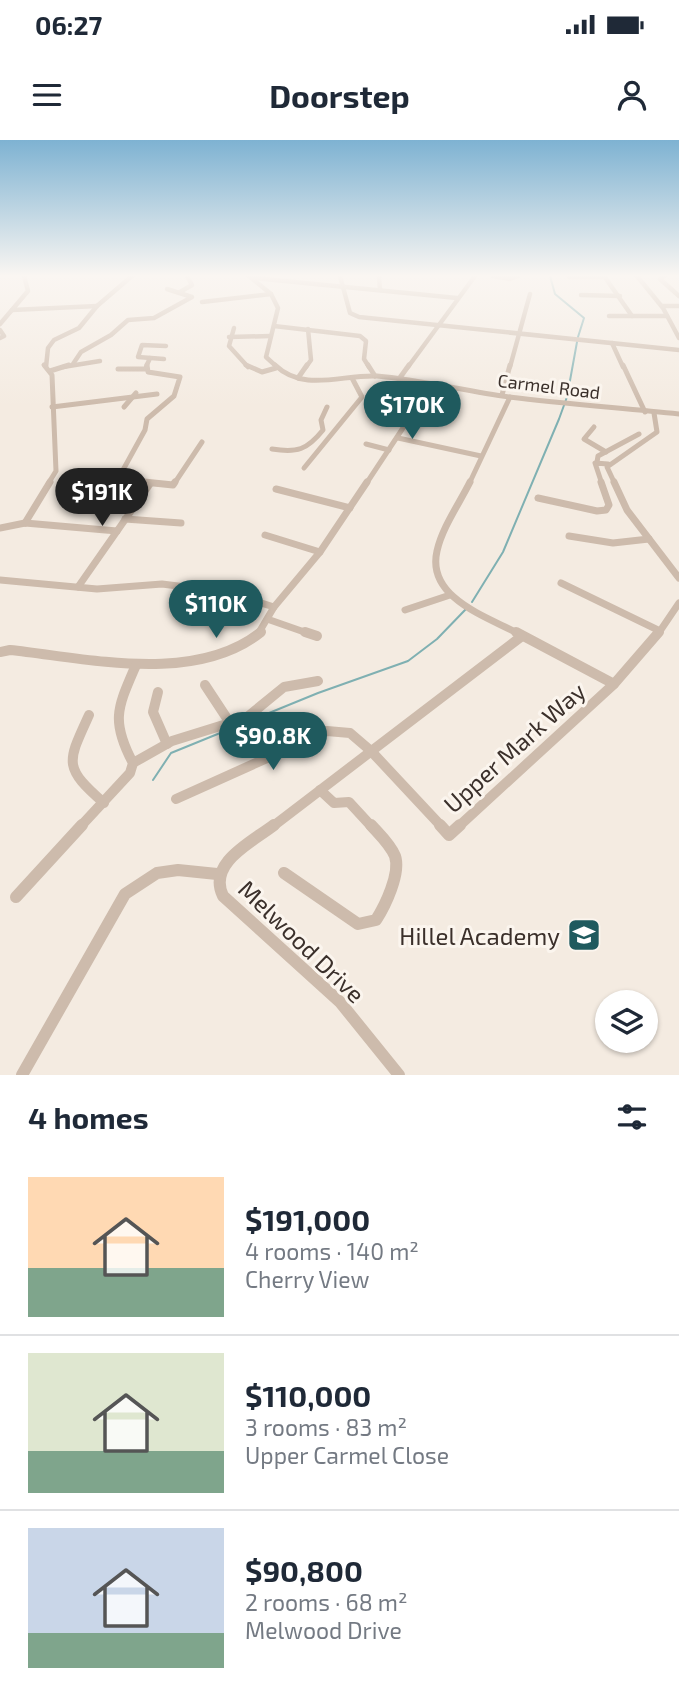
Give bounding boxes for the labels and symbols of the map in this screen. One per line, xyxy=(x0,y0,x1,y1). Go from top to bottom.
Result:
street label: Carmel Road xyxy=(496,369,602,403)
pin: $170K xyxy=(363,382,461,441)
pin: $191K xyxy=(53,468,151,528)
pin: $110K xyxy=(167,580,265,640)
street label: Upper Mark Way xyxy=(437,676,591,818)
pin: $90.8K xyxy=(216,712,330,772)
street label: Melwood Drive xyxy=(233,874,371,1008)
school or university icon: Hillel Academy xyxy=(565,916,603,954)
place label: Hillel Academy xyxy=(399,921,560,950)

